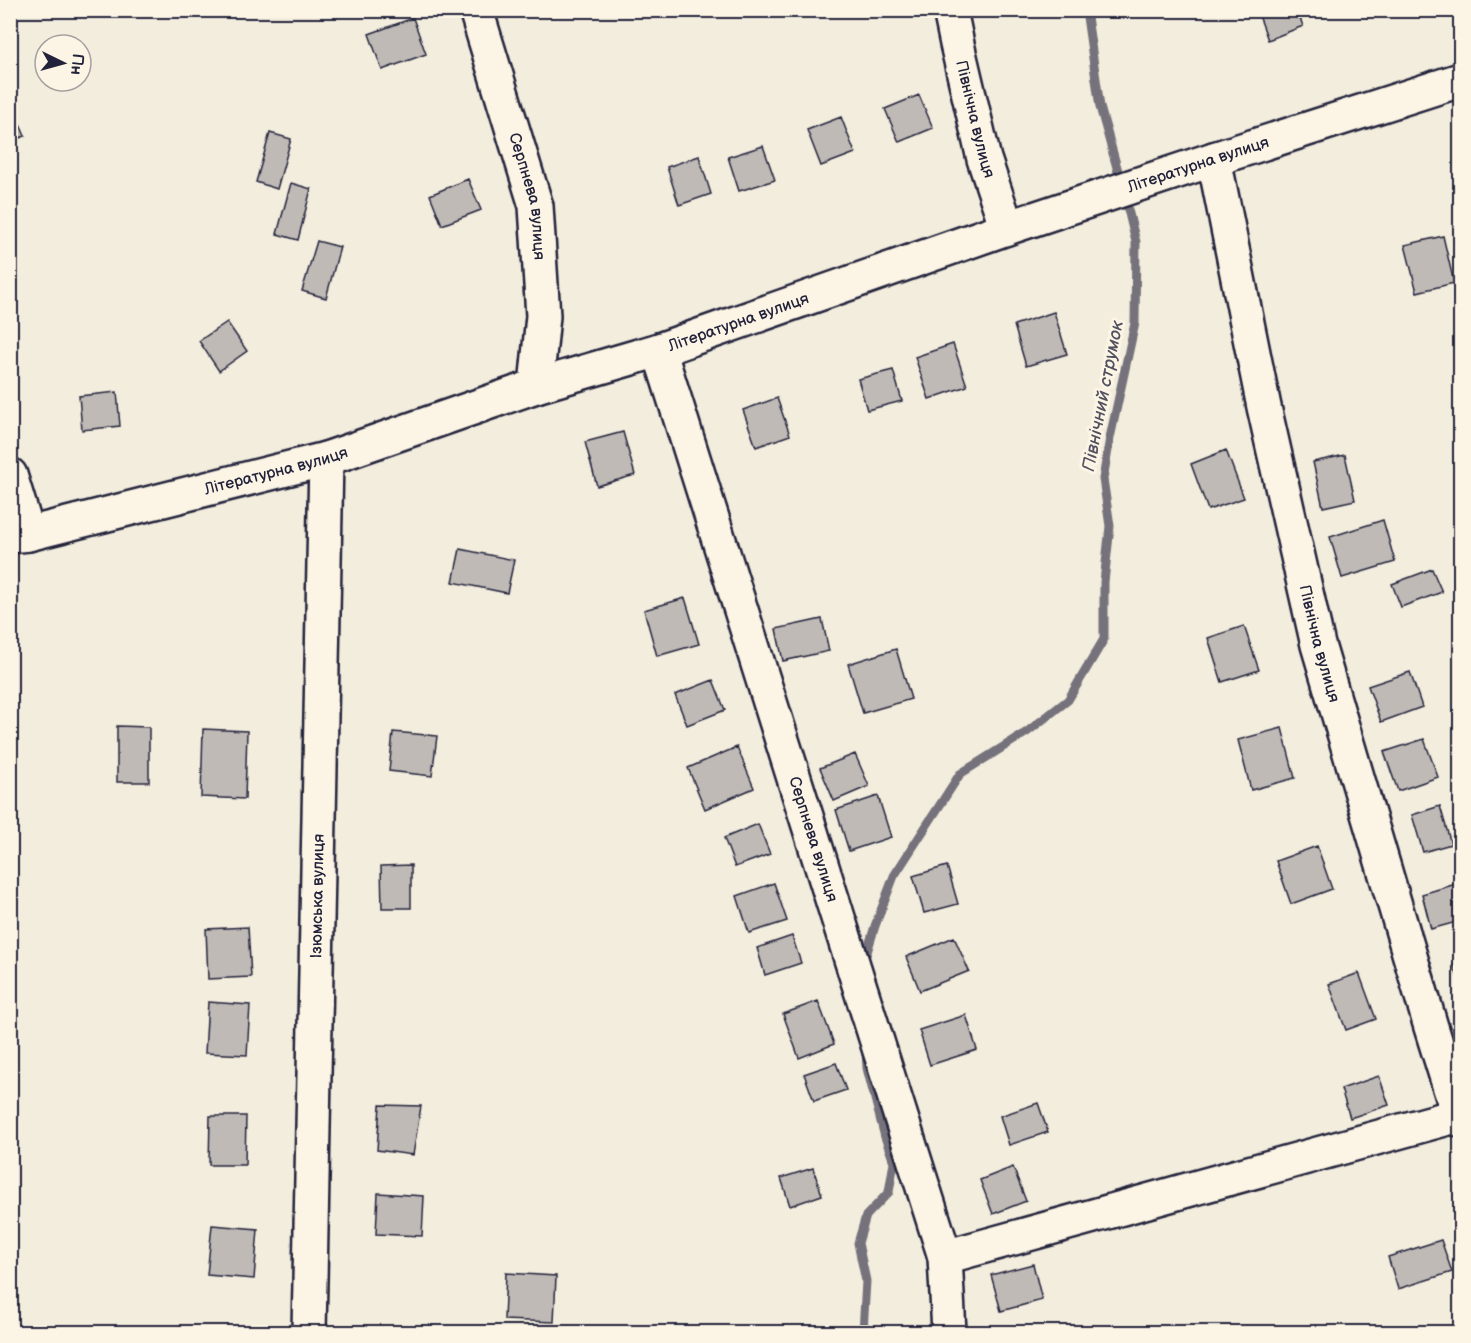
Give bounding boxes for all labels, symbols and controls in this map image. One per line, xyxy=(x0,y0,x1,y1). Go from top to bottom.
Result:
north arrow xyxy=(33,33,93,93)
text: Пн xyxy=(66,53,87,76)
street label: Північна вулиця xyxy=(952,58,999,181)
street label: Серпнева вулиця xyxy=(505,130,549,261)
street label: Літературна вулиця xyxy=(1124,132,1271,197)
street label: Літературна вулиця xyxy=(665,289,811,356)
water label: Північний струмок xyxy=(1078,318,1128,473)
street label: Літературна вулиця xyxy=(201,443,350,499)
street label: Північна вулиця xyxy=(1295,583,1344,705)
street label: Серпнева вулиця xyxy=(785,774,842,904)
street label: Ізюмська вулиця xyxy=(307,833,328,959)

